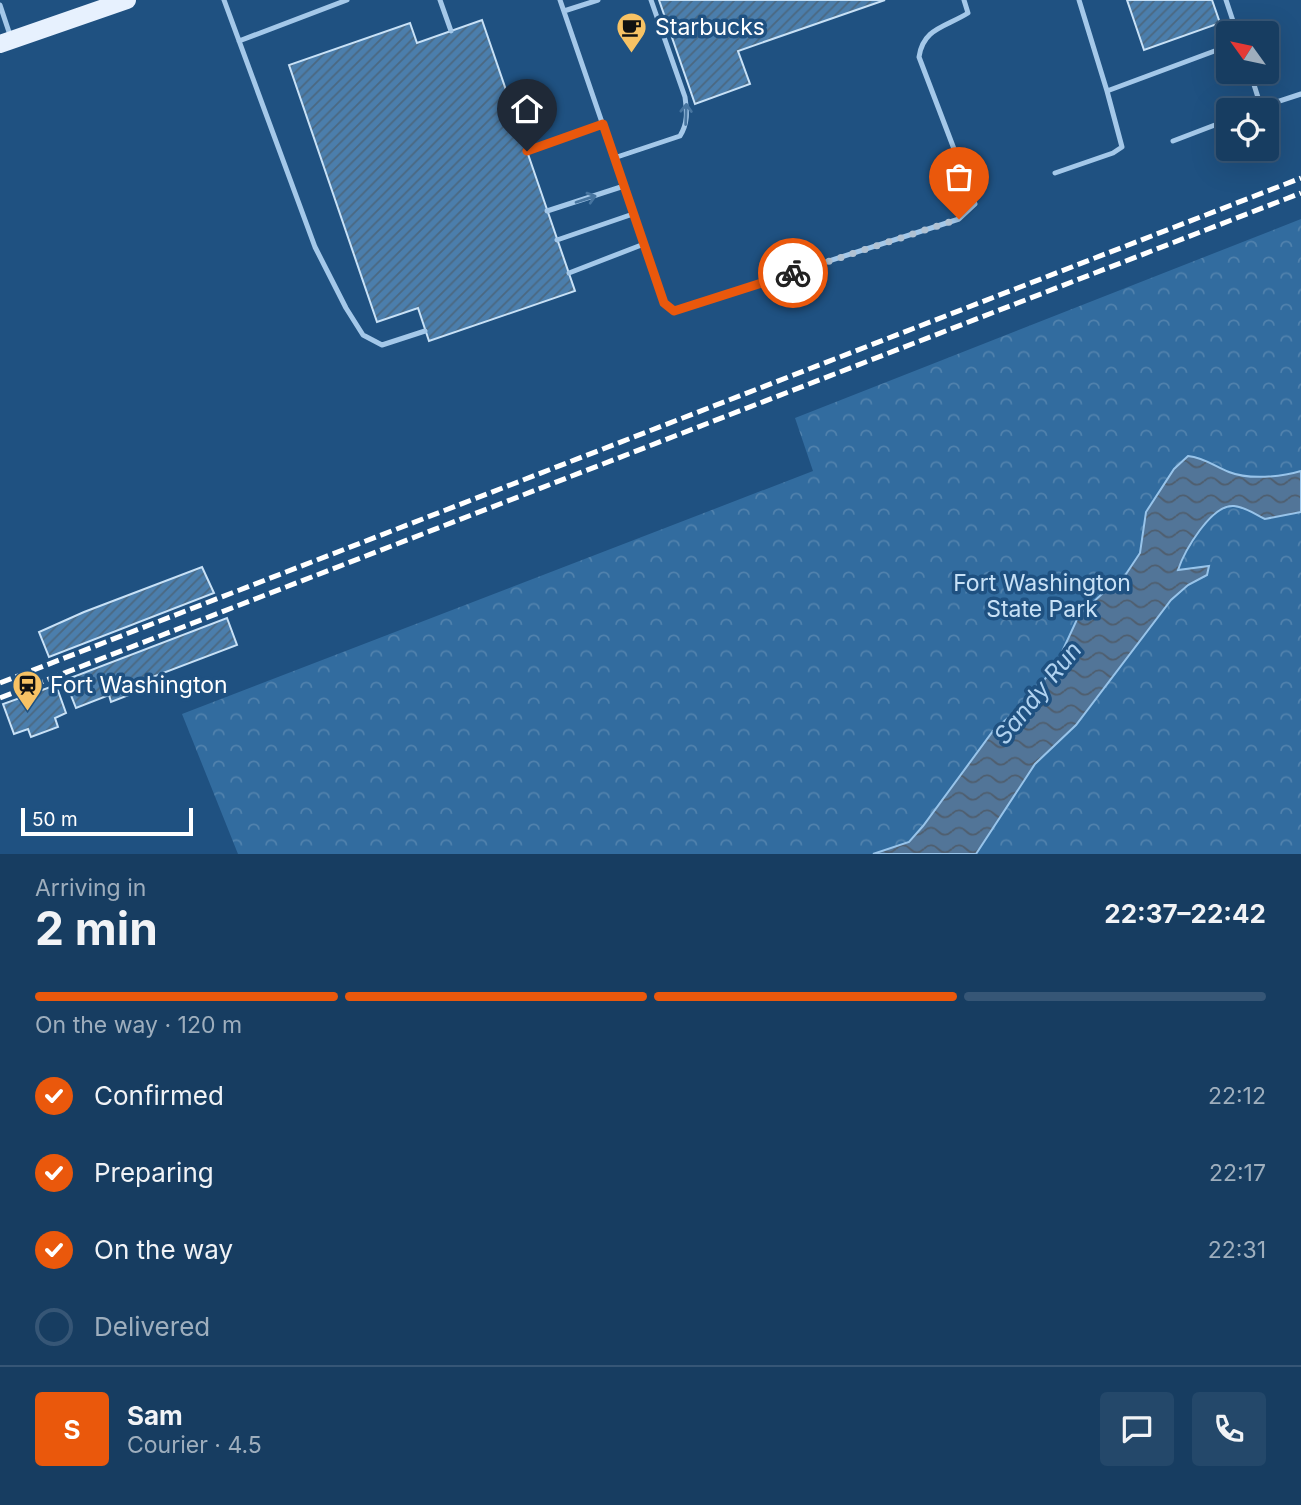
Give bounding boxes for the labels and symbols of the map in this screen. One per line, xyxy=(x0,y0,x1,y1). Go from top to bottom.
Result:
cafe icon: Starbucks xyxy=(615,10,649,54)
place label: Starbucks xyxy=(655,13,765,41)
north arrow xyxy=(1216,21,1279,84)
pin xyxy=(497,79,557,151)
one-way arrow xyxy=(679,103,692,126)
pin xyxy=(929,147,989,219)
one-way arrow xyxy=(574,192,596,204)
courier xyxy=(758,238,828,308)
park label: Fort Washington State Park xyxy=(953,569,1131,623)
water label: Sandy Run xyxy=(988,636,1088,750)
station icon: Fort Washington xyxy=(10,668,44,712)
place label: Fort Washington xyxy=(50,671,228,699)
scale bar xyxy=(21,805,192,837)

